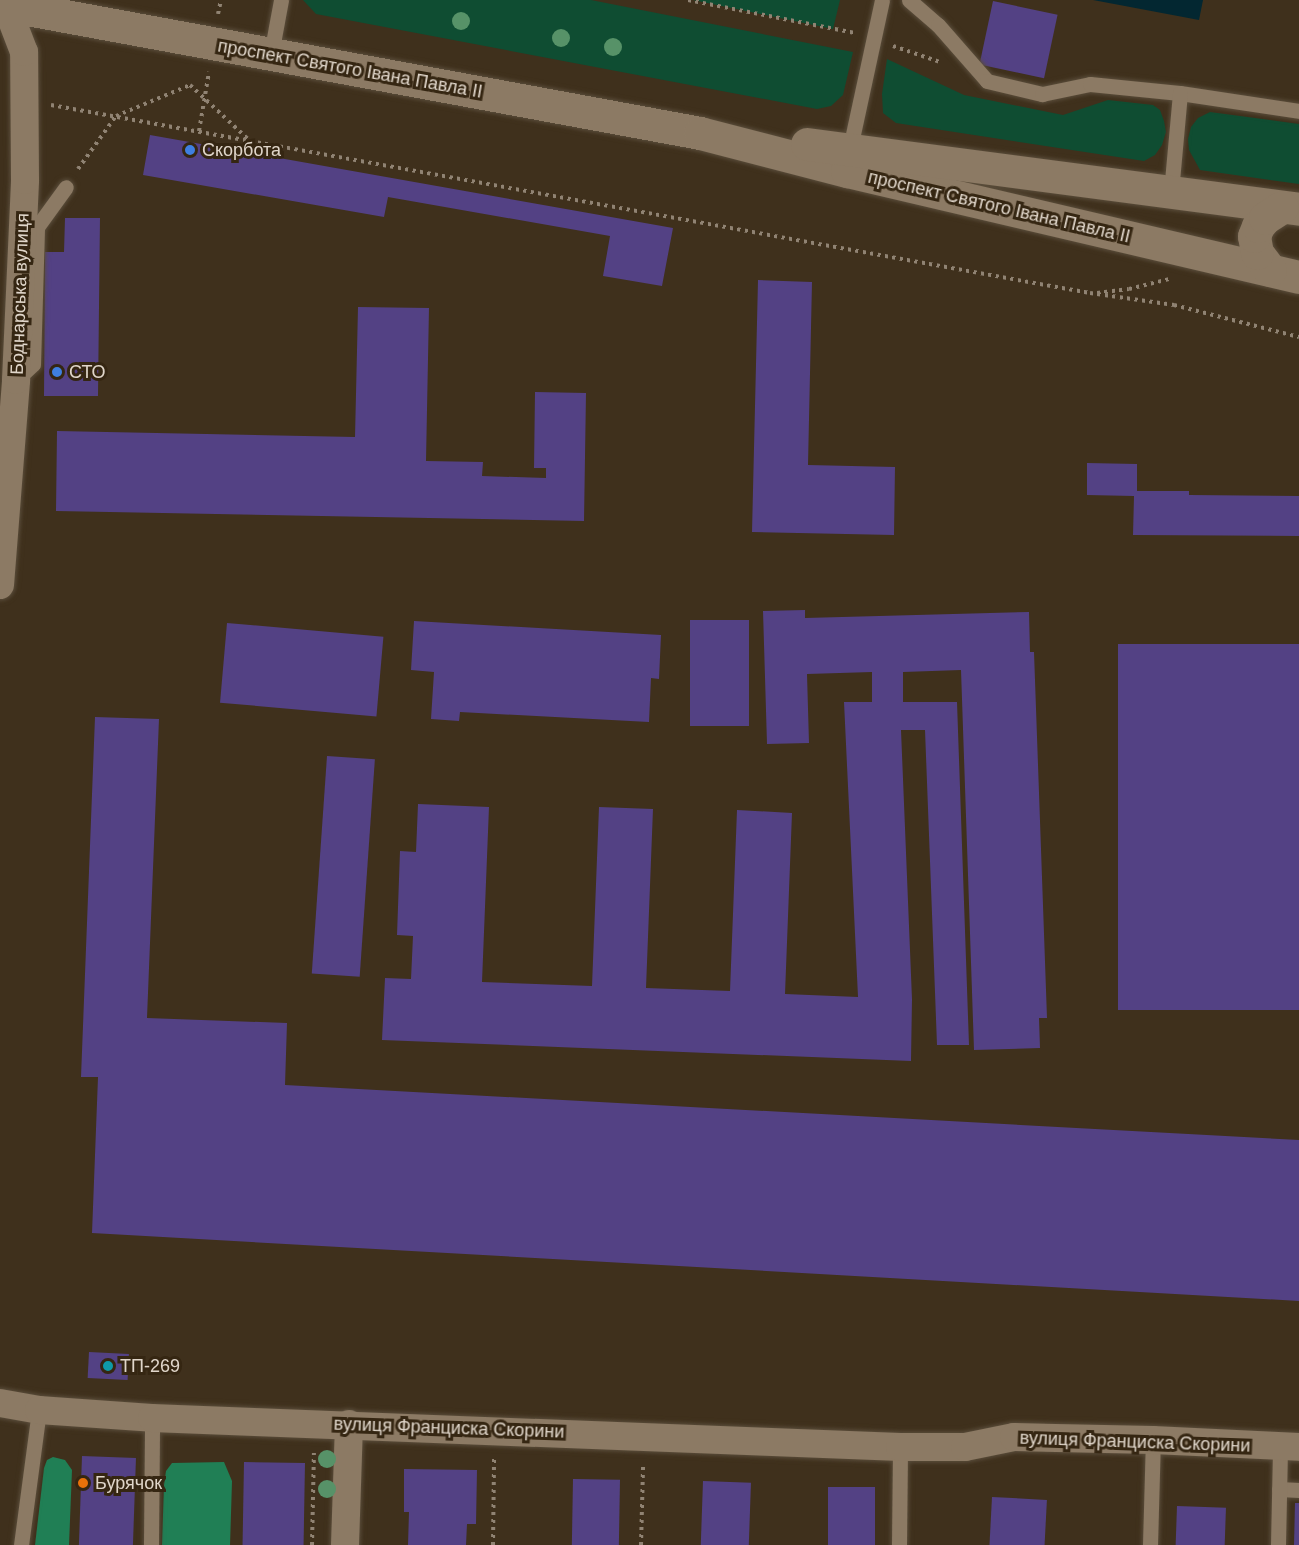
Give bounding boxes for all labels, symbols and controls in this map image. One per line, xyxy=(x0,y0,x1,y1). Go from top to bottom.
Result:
street label: проспект Святого Івана Павла II xyxy=(216,35,484,103)
place label: Скорбота xyxy=(202,139,281,161)
marker: Скорбота xyxy=(183,143,197,157)
street label: проспект Святого Івана Павла II xyxy=(866,166,1132,248)
street label: Боднарська вулиця xyxy=(6,213,34,375)
place label: СТО xyxy=(69,361,106,383)
marker: СТО xyxy=(50,365,64,379)
place label: ТП-269 xyxy=(120,1355,180,1377)
marker: ТП-269 xyxy=(101,1359,115,1373)
street label: вулиця Франциска Скорини xyxy=(333,1413,565,1443)
street label: вулиця Франциска Скорини xyxy=(1019,1427,1251,1457)
place label: Бурячок xyxy=(95,1472,162,1494)
marker: Бурячок xyxy=(76,1476,90,1490)

